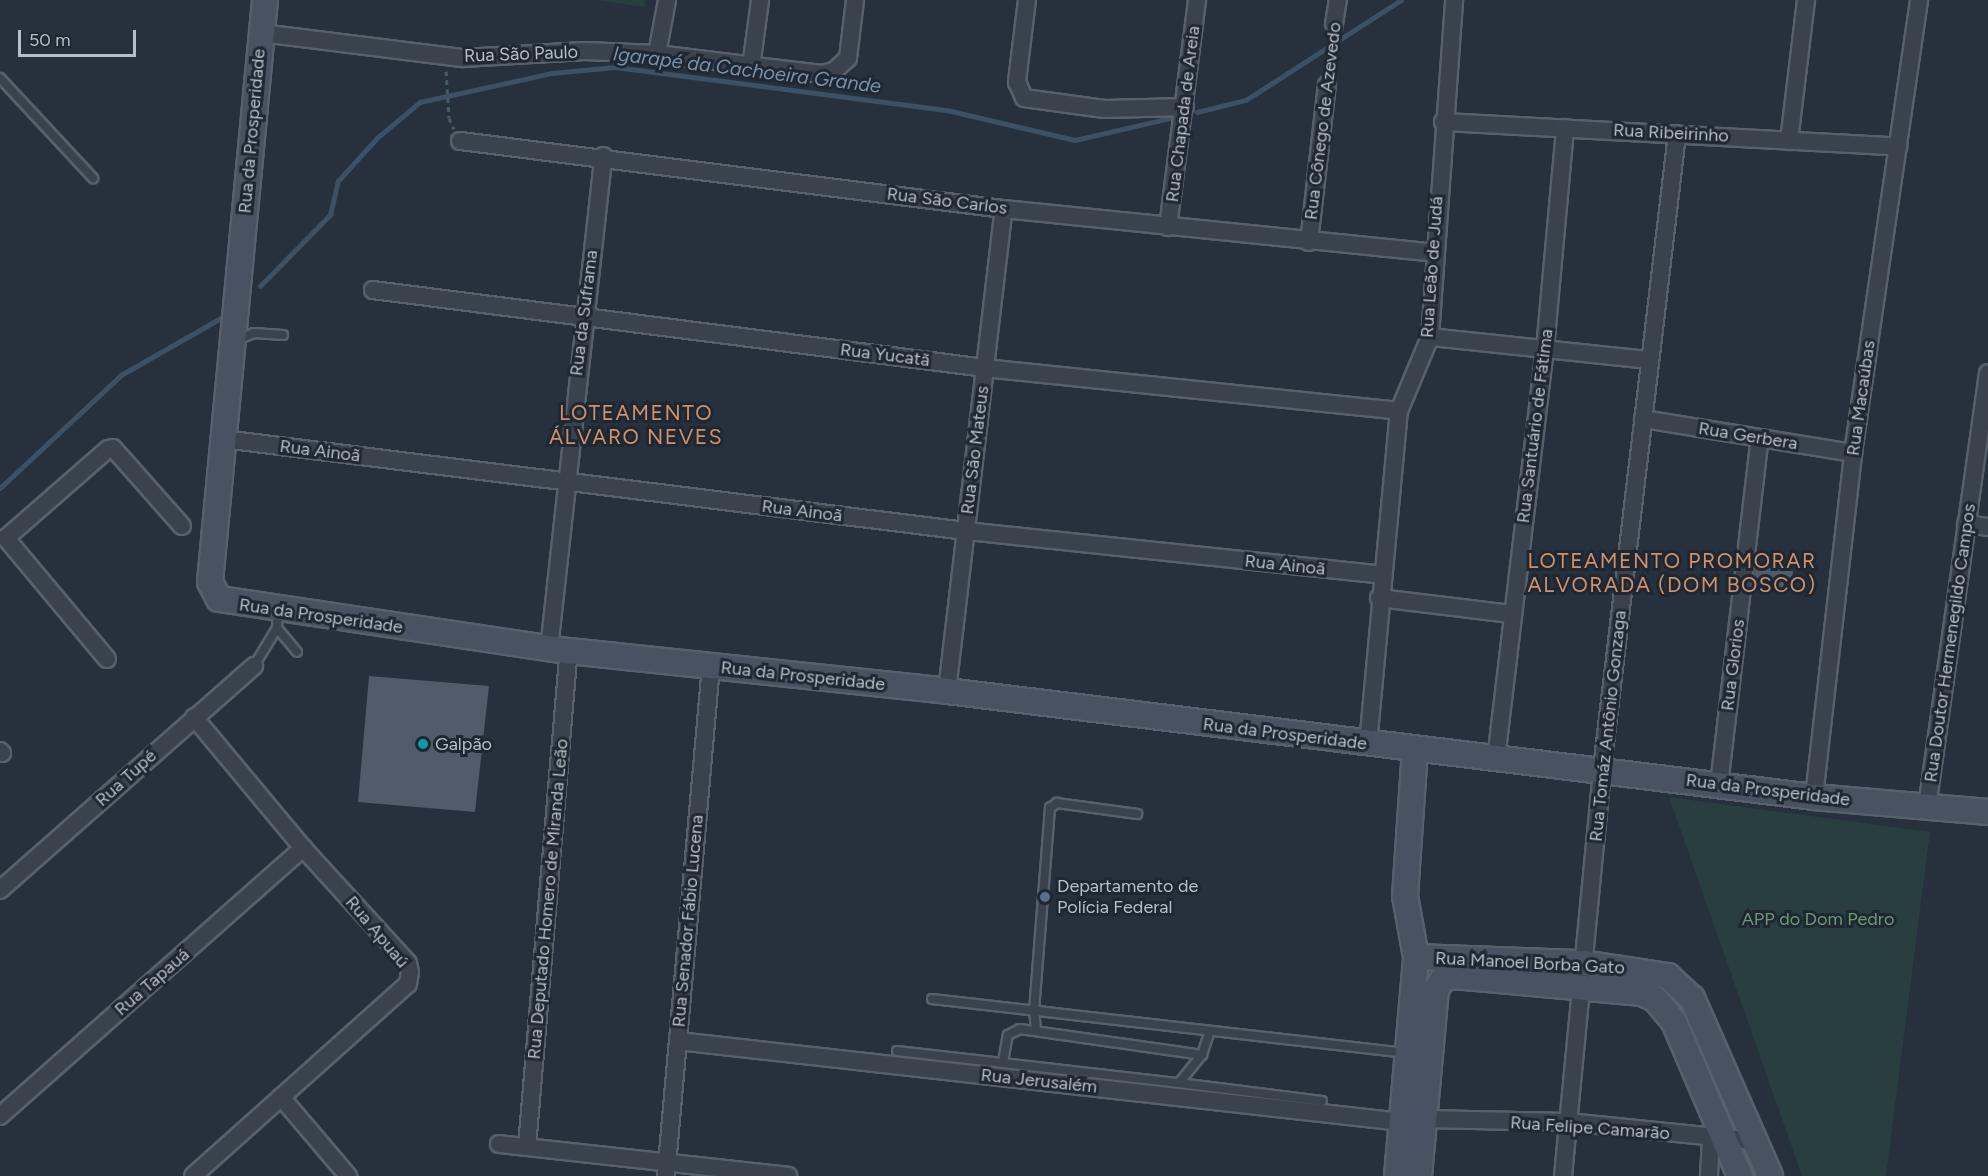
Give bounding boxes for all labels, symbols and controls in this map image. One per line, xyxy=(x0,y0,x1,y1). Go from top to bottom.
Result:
scale bar xyxy=(21,18,140,56)
street label: Rua Cônego de Azevedo xyxy=(1300,21,1346,221)
street label: Rua Chapada de Areia xyxy=(1161,25,1205,203)
text: 50 m xyxy=(29,29,71,51)
street label: Rua São Paulo xyxy=(464,41,578,67)
water label: Igarapé da Cachoeira Grande xyxy=(612,42,882,98)
street label: Rua da Prosperidade xyxy=(234,48,270,214)
street label: Rua Ribeirinho xyxy=(1613,119,1729,147)
street label: Rua São Carlos xyxy=(886,183,1008,219)
street label: Rua Leão de Judá xyxy=(1416,195,1448,339)
street label: Rua da Suframa xyxy=(566,249,602,377)
street label: Rua Santuário de Fátima xyxy=(1512,328,1558,524)
street label: Rua Yucatã xyxy=(839,339,931,371)
street label: Rua Macaúbas xyxy=(1842,339,1880,457)
street label: Rua São Mateus xyxy=(956,384,994,516)
district label: LOTEAMENTO ÁLVARO NEVES xyxy=(549,400,723,450)
street label: Rua Gerbera xyxy=(1697,417,1799,455)
street label: Rua Ainoã xyxy=(279,435,361,467)
street label: Rua Ainoã xyxy=(761,495,843,527)
street label: Rua Doutor Hermenegildo Campos xyxy=(1920,502,1980,784)
district label: LOTEAMENTO PROMORAR ALVORADA (DOM BOSCO) xyxy=(1527,548,1817,598)
street label: Rua Ainoã xyxy=(1244,550,1326,580)
street label: Rua da Prosperidade xyxy=(238,594,404,638)
street label: Rua Tomáz Antônio Gonzaga xyxy=(1585,609,1631,843)
street label: Rua Glorios xyxy=(1717,618,1749,712)
street label: Rua da Prosperidade xyxy=(720,657,886,695)
street label: Rua da Prosperidade xyxy=(1202,713,1368,755)
place label: Galpão xyxy=(435,733,492,755)
marker: Galpão xyxy=(416,737,430,751)
street label: Rua Deputado Homero de Miranda Leão xyxy=(523,738,573,1060)
street label: Rua Tupé xyxy=(91,745,161,811)
street label: Rua da Prosperidade xyxy=(1685,769,1851,811)
street label: Rua Senador Fábio Lucena xyxy=(668,814,708,1028)
place label: Departamento de Polícia Federal xyxy=(1057,876,1198,918)
marker: Departamento de Polícia Federal xyxy=(1038,890,1052,904)
street label: Rua Apuaú xyxy=(341,892,413,972)
park label: APP do Dom Pedro xyxy=(1742,908,1894,930)
street label: Rua Tapauá xyxy=(110,944,194,1020)
street label: Rua Manoel Borba Gato xyxy=(1435,947,1625,979)
street label: Rua Jerusalém xyxy=(980,1064,1098,1098)
street label: Rua Felipe Camarão xyxy=(1510,1112,1670,1144)

